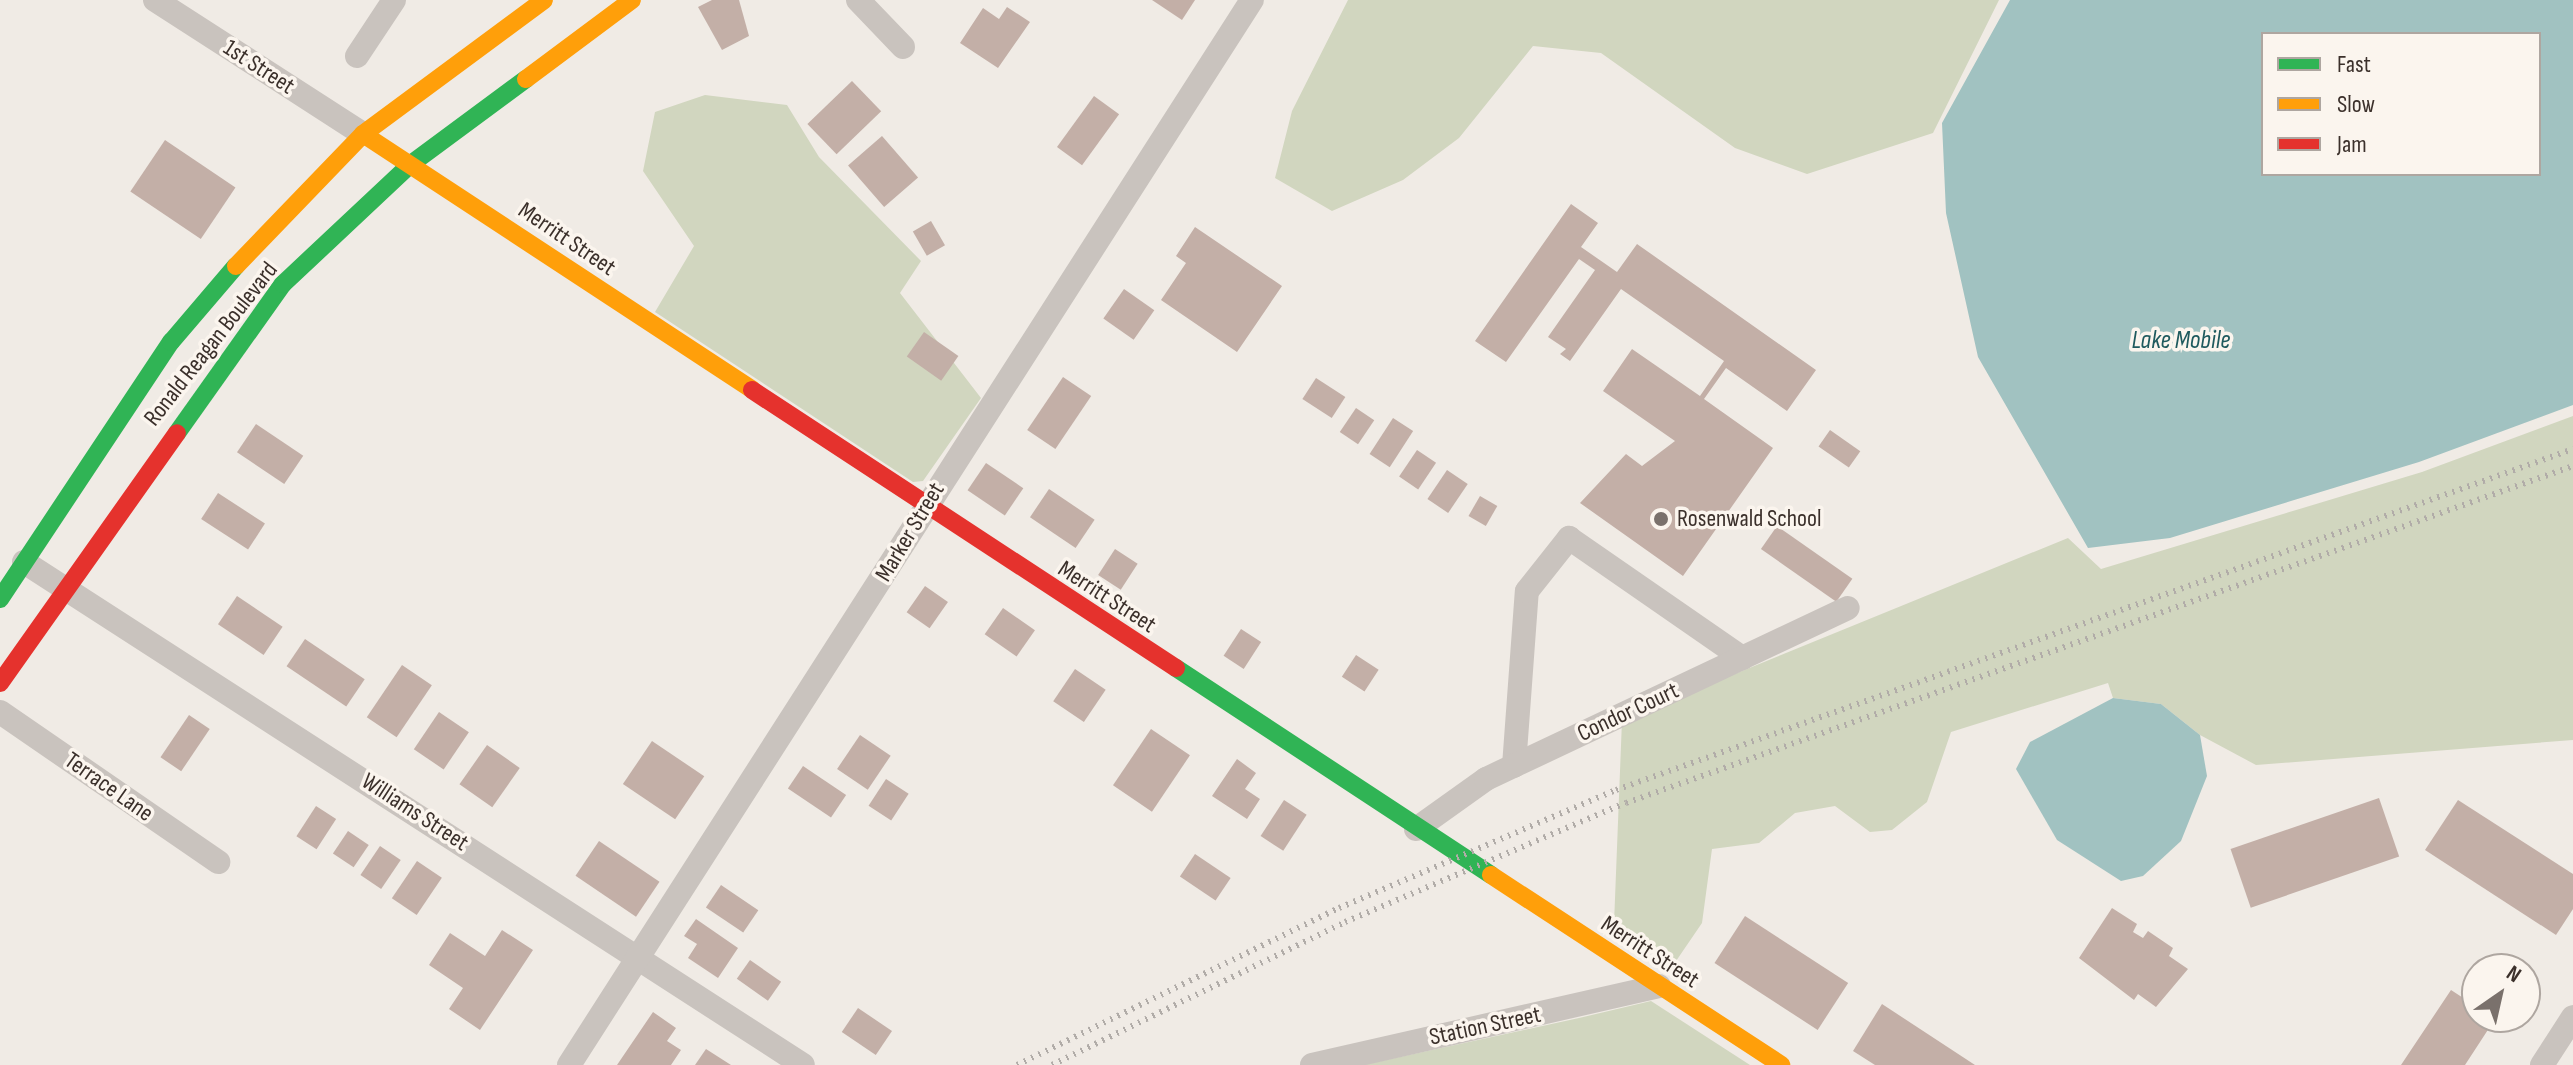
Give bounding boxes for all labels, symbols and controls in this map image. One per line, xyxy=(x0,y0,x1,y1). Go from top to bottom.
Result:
legend xyxy=(2261,32,2541,176)
street label: 1st Street xyxy=(218,33,300,101)
text: Fast xyxy=(2337,50,2371,79)
text: Slow xyxy=(2337,90,2375,119)
text: Jam xyxy=(2337,130,2367,159)
street label: Merritt Street xyxy=(513,196,621,282)
street label: Ronald Reagan Boulevard xyxy=(138,256,284,432)
water label: Lake Mobile xyxy=(2131,325,2231,357)
street label: Marker Street xyxy=(869,477,951,587)
place label: Rosenwald School xyxy=(1677,505,1822,533)
marker: Rosenwald School xyxy=(1652,510,1670,528)
street label: Merritt Street xyxy=(1053,555,1161,639)
street label: Condor Court xyxy=(1573,676,1683,748)
street label: Terrace Lane xyxy=(59,746,159,828)
street label: Williams Street xyxy=(356,767,474,857)
street label: Merritt Street xyxy=(1596,910,1704,994)
north arrow xyxy=(2461,953,2541,1033)
text: N xyxy=(2501,960,2526,989)
street label: Station Street xyxy=(1427,1000,1543,1052)

